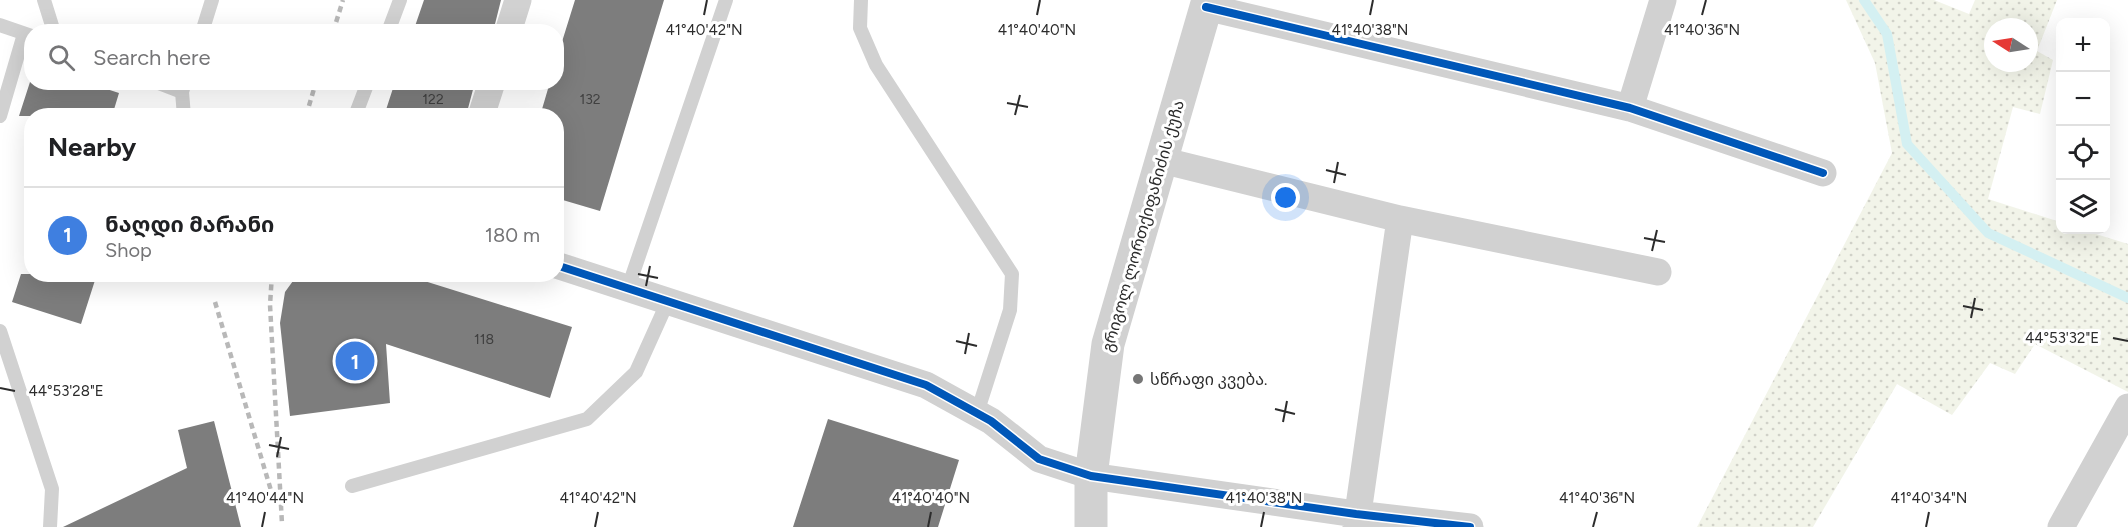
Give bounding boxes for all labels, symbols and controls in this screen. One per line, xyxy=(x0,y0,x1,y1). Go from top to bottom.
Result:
north arrow xyxy=(1984,18,2038,72)
map controls xyxy=(2056,18,2110,234)
button: + xyxy=(2056,18,2110,72)
text: 41°40'42"N xyxy=(665,21,743,39)
text: 41°40'40"N xyxy=(998,21,1076,39)
text: 41°40'38"N xyxy=(1332,21,1408,39)
text: 41°40'36"N xyxy=(1664,21,1740,39)
search box xyxy=(24,24,564,90)
icon: search xyxy=(45,41,78,74)
text: Search here xyxy=(93,44,211,71)
button: − xyxy=(2056,72,2110,126)
house number: 122 xyxy=(422,91,444,108)
house number: 132 xyxy=(579,91,601,108)
street label: გრიგოლ ლორთქიფანიძის ქუჩა xyxy=(1098,98,1189,354)
button: locate xyxy=(2056,126,2110,180)
text: Nearby xyxy=(48,131,136,163)
button: layers xyxy=(2056,180,2110,234)
your location xyxy=(1271,183,1300,212)
text: ნაღდი მარანი xyxy=(105,211,274,238)
text: 1 xyxy=(63,223,72,247)
text: 180 m xyxy=(485,223,540,247)
text: Shop xyxy=(105,238,152,262)
text: 44°53'32"E xyxy=(2025,329,2099,347)
house number: 118 xyxy=(474,331,494,348)
pin: 1 xyxy=(336,338,374,384)
place label: სწრაფი კვება. xyxy=(1150,370,1267,389)
marker: სწრაფი კვება. xyxy=(1131,372,1145,386)
text: 44°53'28"E xyxy=(28,382,104,400)
text: 41°40'44"N xyxy=(226,489,304,507)
text: 41°40'42"N xyxy=(559,489,637,507)
text: 41°40'40"N xyxy=(892,489,970,507)
text: 41°40'38"N xyxy=(1226,489,1302,507)
text: 41°40'36"N xyxy=(1559,489,1635,507)
text: 41°40'34"N xyxy=(1891,489,1967,507)

